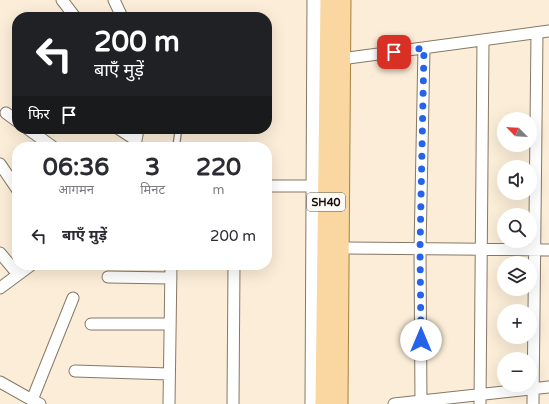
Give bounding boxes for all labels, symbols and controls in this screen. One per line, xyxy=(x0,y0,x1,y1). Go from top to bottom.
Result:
text: 200 m xyxy=(94,25,180,59)
icon: left xyxy=(28,28,80,80)
pin xyxy=(377,35,411,69)
icon: arrive xyxy=(383,41,405,63)
text: बाएँ मुड़ें xyxy=(94,59,144,81)
icon: arrive xyxy=(58,104,80,126)
text: फिर xyxy=(28,105,50,123)
north arrow xyxy=(497,112,537,152)
map controls xyxy=(497,112,537,392)
text: 06:36 xyxy=(43,153,109,182)
text: 3 xyxy=(145,153,160,182)
text: 220 xyxy=(196,153,241,182)
button: sound xyxy=(497,160,537,200)
text: आगमन xyxy=(58,182,94,198)
text: मिनट xyxy=(140,182,165,198)
text: m xyxy=(213,182,225,198)
road number: SH40 xyxy=(307,193,345,211)
button: search xyxy=(497,208,537,248)
icon: left xyxy=(28,225,50,247)
text: बाएँ मुड़ें xyxy=(62,226,107,244)
text: 200 m xyxy=(210,227,256,245)
button: layers xyxy=(497,256,537,296)
button: + xyxy=(497,304,537,344)
position arrow xyxy=(400,319,442,361)
button: − xyxy=(497,352,537,392)

